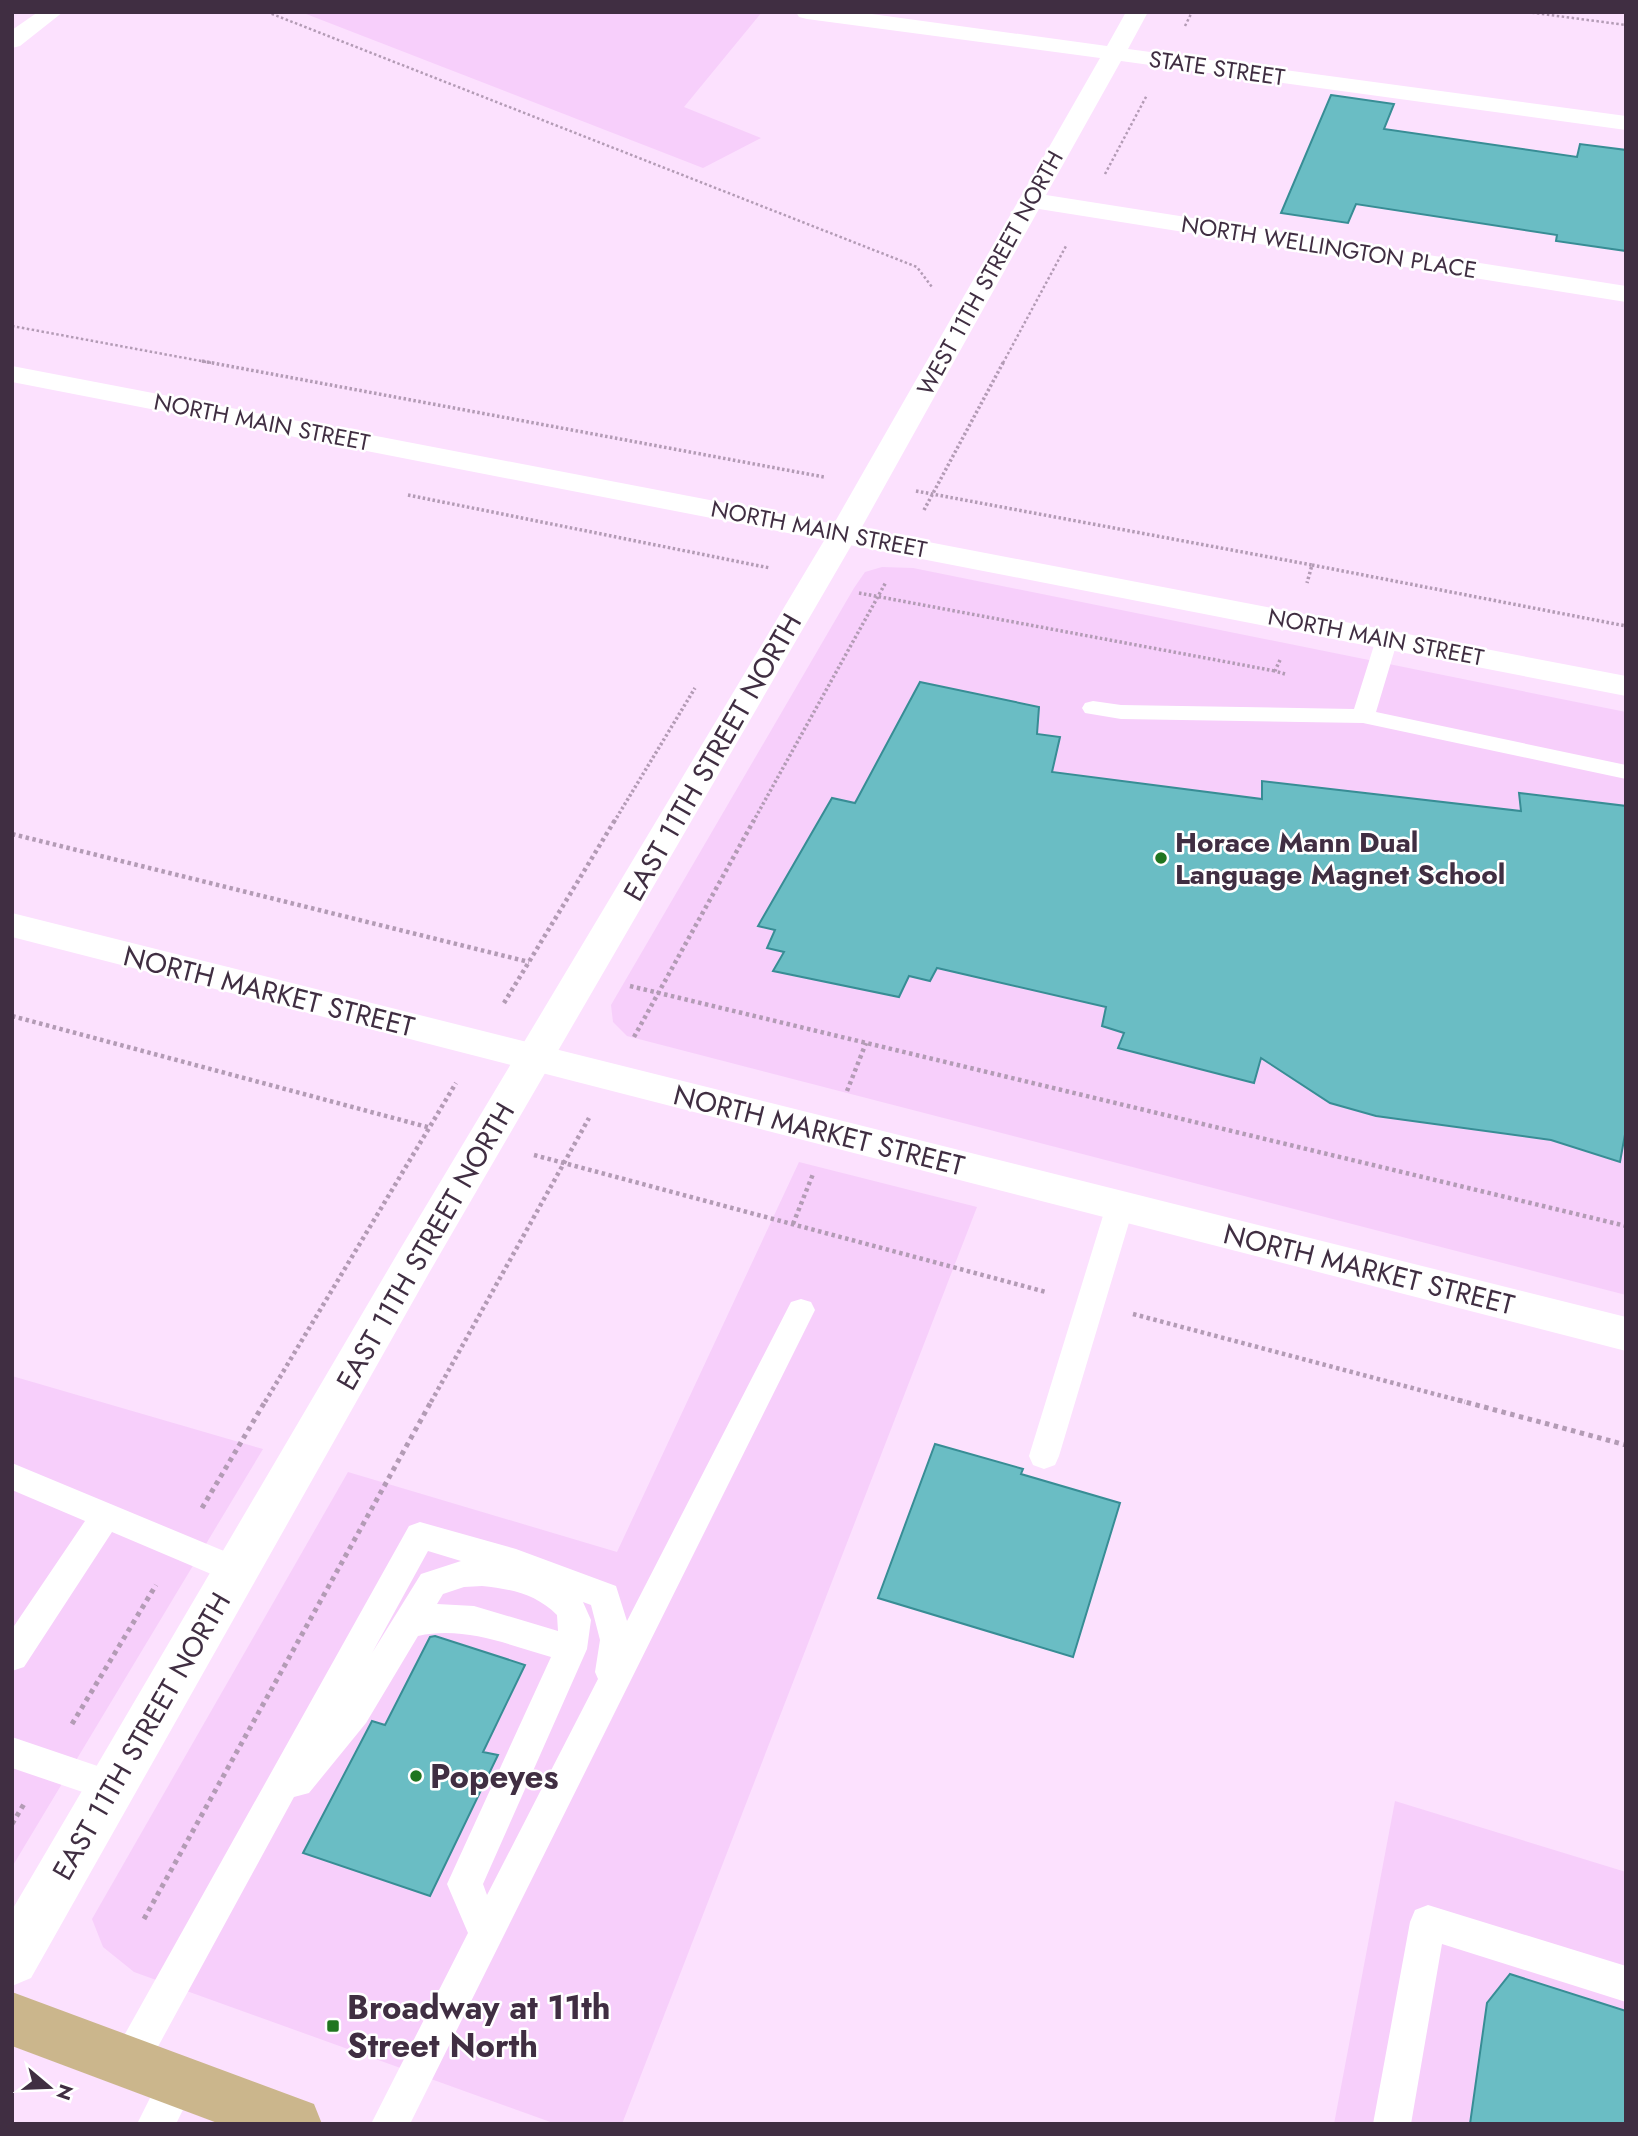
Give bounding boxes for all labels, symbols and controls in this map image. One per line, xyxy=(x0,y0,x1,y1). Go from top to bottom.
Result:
street label: STATE STREET xyxy=(1147,42,1287,94)
street label: WEST 11TH STREET NORTH xyxy=(908,144,1072,402)
street label: NORTH WELLINGTON PLACE xyxy=(1179,207,1479,287)
street label: NORTH MAIN STREET xyxy=(151,384,373,460)
street label: NORTH MAIN STREET xyxy=(708,491,930,567)
street label: NORTH MAIN STREET xyxy=(1265,599,1487,675)
street label: EAST 11TH STREET NORTH xyxy=(613,606,812,909)
place label: Horace Mann Dual Language Magnet School xyxy=(1175,822,1505,895)
marker: Horace Mann Dual Language Magnet School xyxy=(1153,850,1169,866)
street label: NORTH MARKET STREET xyxy=(119,936,419,1047)
street label: NORTH MARKET STREET xyxy=(669,1075,969,1186)
street label: EAST 11TH STREET NORTH xyxy=(326,1095,525,1398)
street label: NORTH MARKET STREET xyxy=(1219,1214,1519,1325)
street label: EAST 11TH STREET NORTH xyxy=(42,1585,241,1888)
place label: Popeyes xyxy=(430,1753,558,1800)
marker: Popeyes xyxy=(408,1768,424,1784)
place label: Broadway at 11th Street North xyxy=(347,1984,610,2069)
marker: Broadway at 11th Street North xyxy=(325,2018,341,2034)
north arrow xyxy=(14,2052,84,2122)
text: N xyxy=(49,2081,80,2104)

